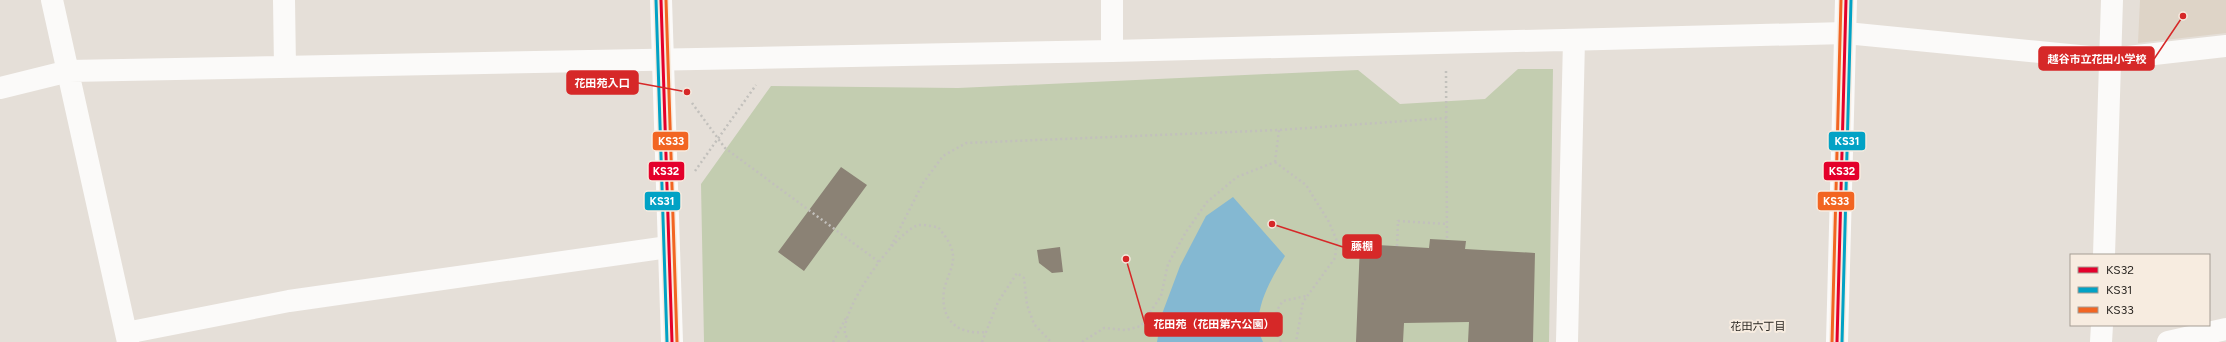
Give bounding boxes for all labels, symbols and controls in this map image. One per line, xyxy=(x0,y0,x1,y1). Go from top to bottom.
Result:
callout: 越谷市立花田小学校 xyxy=(2039,47,2154,70)
text: 越谷市立花田小学校 xyxy=(2048,53,2147,66)
callout: 花田苑入口 xyxy=(567,71,638,94)
text: 花田苑入口 xyxy=(575,77,630,90)
line badge: KS33 xyxy=(652,131,689,151)
line badge: KS31 xyxy=(1828,131,1866,151)
text: KS33 xyxy=(658,135,684,148)
text: KS31 xyxy=(1835,135,1859,148)
line badge: KS32 xyxy=(648,161,685,181)
line badge: KS32 xyxy=(1823,161,1860,181)
text: KS32 xyxy=(653,165,679,178)
text: KS32 xyxy=(1829,165,1855,178)
line badge: KS31 xyxy=(644,191,681,211)
line badge: KS33 xyxy=(1817,191,1855,211)
text: KS31 xyxy=(650,195,674,208)
text: KS33 xyxy=(1823,195,1849,208)
callout: 藤棚 xyxy=(1343,235,1381,258)
text: 藤棚 xyxy=(1351,240,1373,253)
legend xyxy=(2070,254,2210,326)
text: KS32 xyxy=(2106,263,2134,277)
text: KS31 xyxy=(2106,283,2132,297)
text: KS33 xyxy=(2106,303,2134,317)
callout: 花田苑（花田第六公園） xyxy=(1145,313,1282,336)
text: 花田苑（花田第六公園） xyxy=(1154,318,1275,331)
district label: 花田六丁目 xyxy=(1731,320,1786,333)

